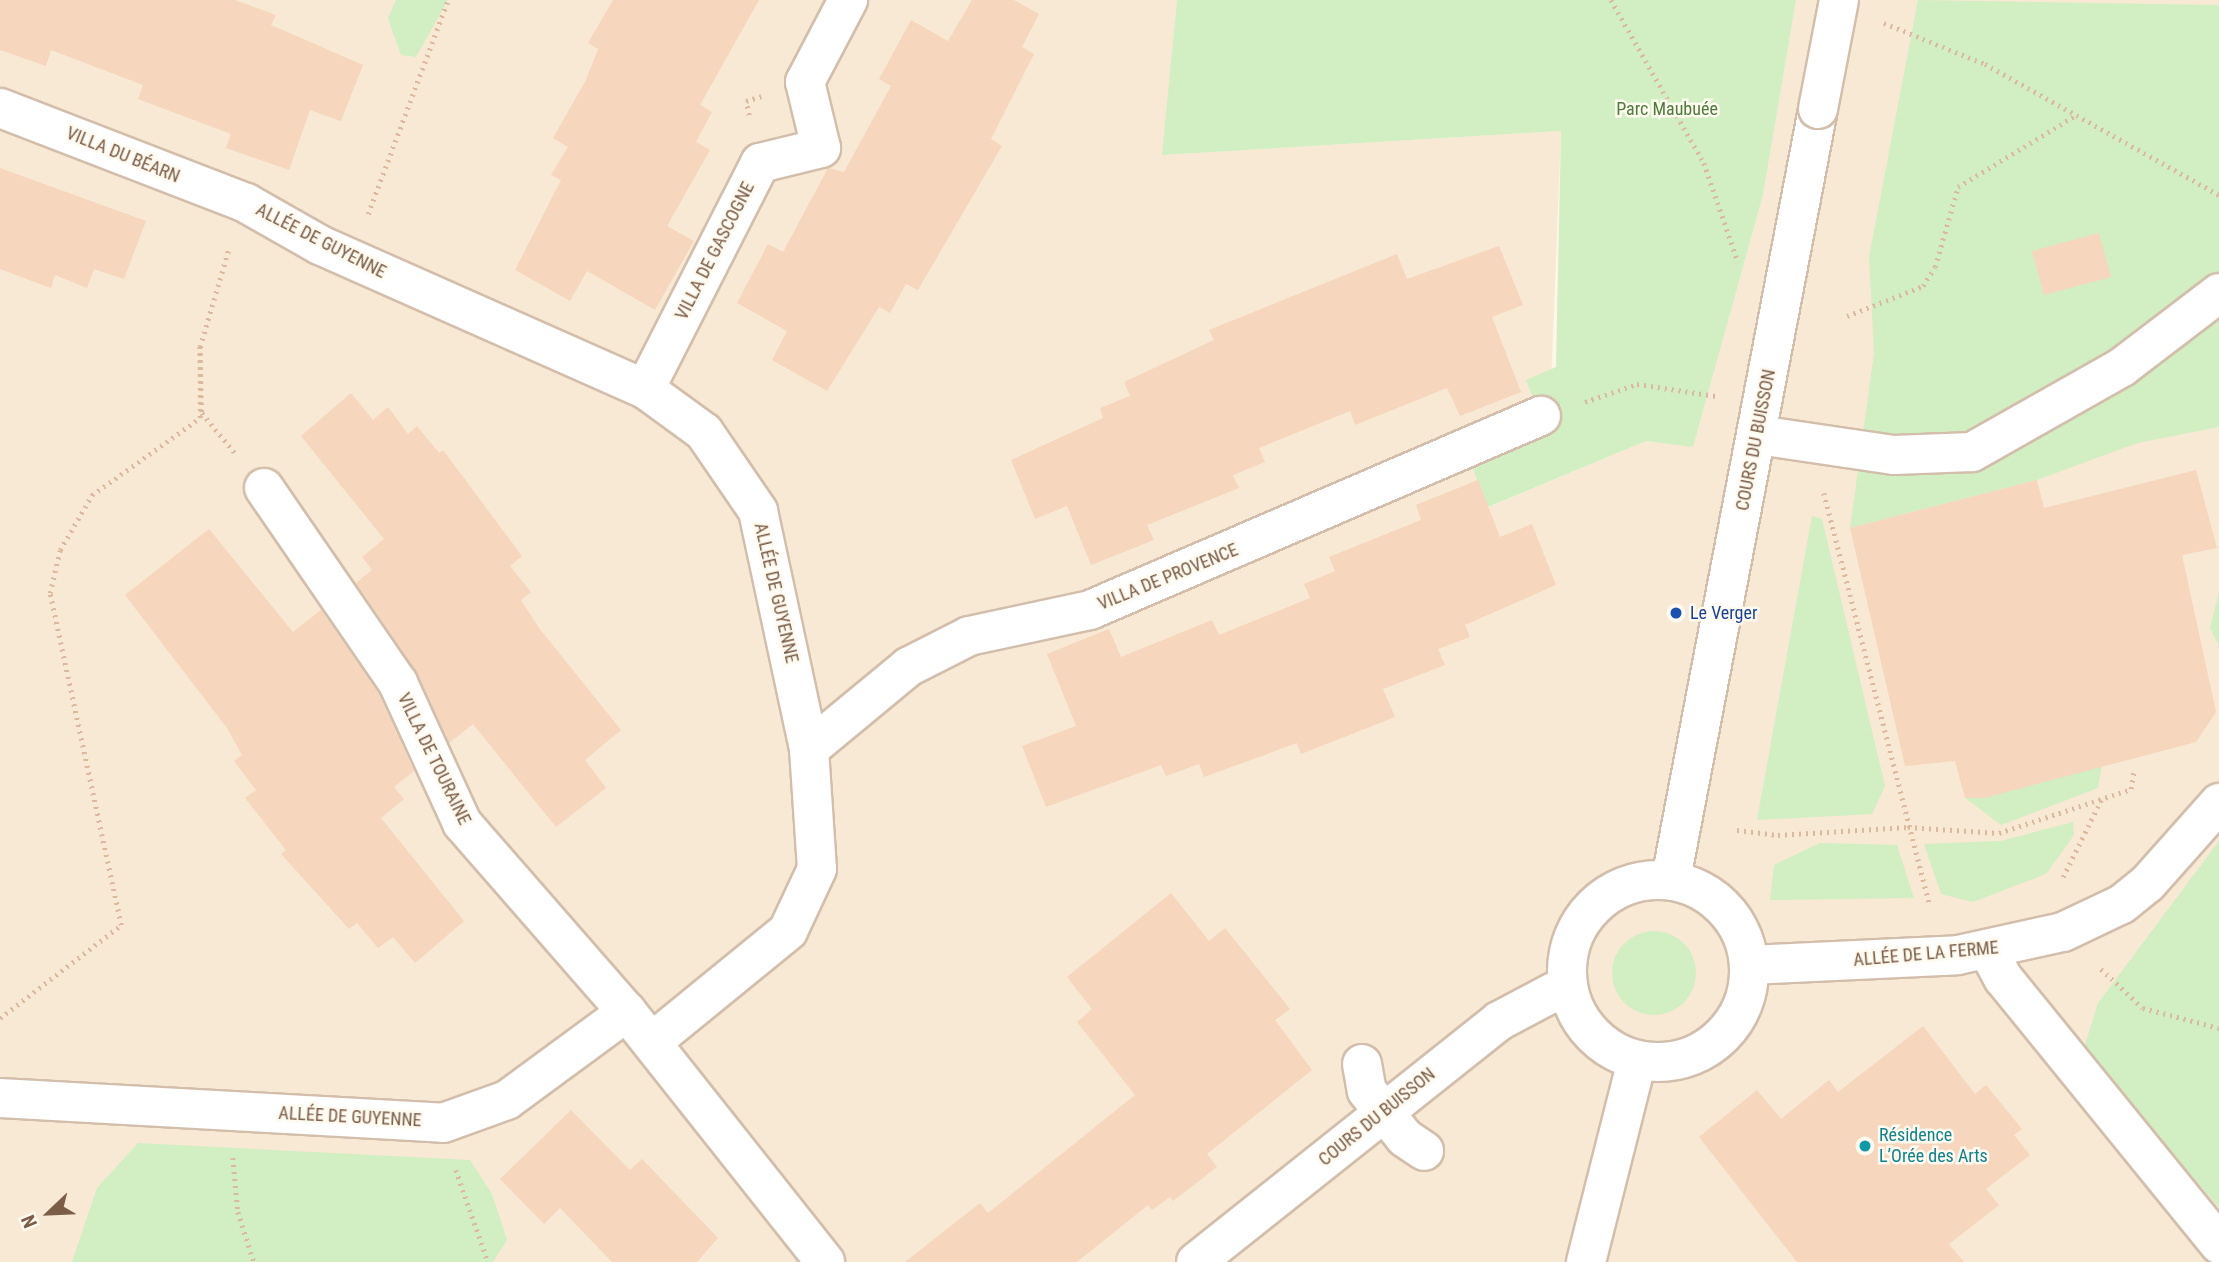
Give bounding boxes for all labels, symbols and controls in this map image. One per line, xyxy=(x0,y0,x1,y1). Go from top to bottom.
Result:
park label: Parc Maubuée xyxy=(1616,98,1718,120)
street label: VILLA DU BÉARN xyxy=(63,122,183,188)
street label: VILLA DE GASCOGNE xyxy=(671,178,759,324)
street label: ALLÉE DE GUYENNE xyxy=(252,199,390,283)
street label: COURS DU BUISSON xyxy=(1732,367,1780,513)
street label: ALLÉE DE GUYENNE xyxy=(749,521,803,665)
street label: VILLA DE PROVENCE xyxy=(1095,539,1241,615)
place label: Le Verger xyxy=(1690,602,1757,624)
marker: Le Verger xyxy=(1668,605,1684,621)
street label: VILLA DE TOURAINE xyxy=(393,689,475,829)
street label: ALLÉE DE LA FERME xyxy=(1852,937,2000,971)
street label: COURS DU BUISSON xyxy=(1314,1063,1440,1171)
street label: ALLÉE DE GUYENNE xyxy=(278,1102,422,1132)
place label: Résidence L’Orée des Arts xyxy=(1879,1125,1988,1168)
marker: Résidence L’Orée des Arts xyxy=(1857,1138,1873,1154)
north arrow xyxy=(14,1178,84,1248)
text: N xyxy=(16,1212,42,1231)

